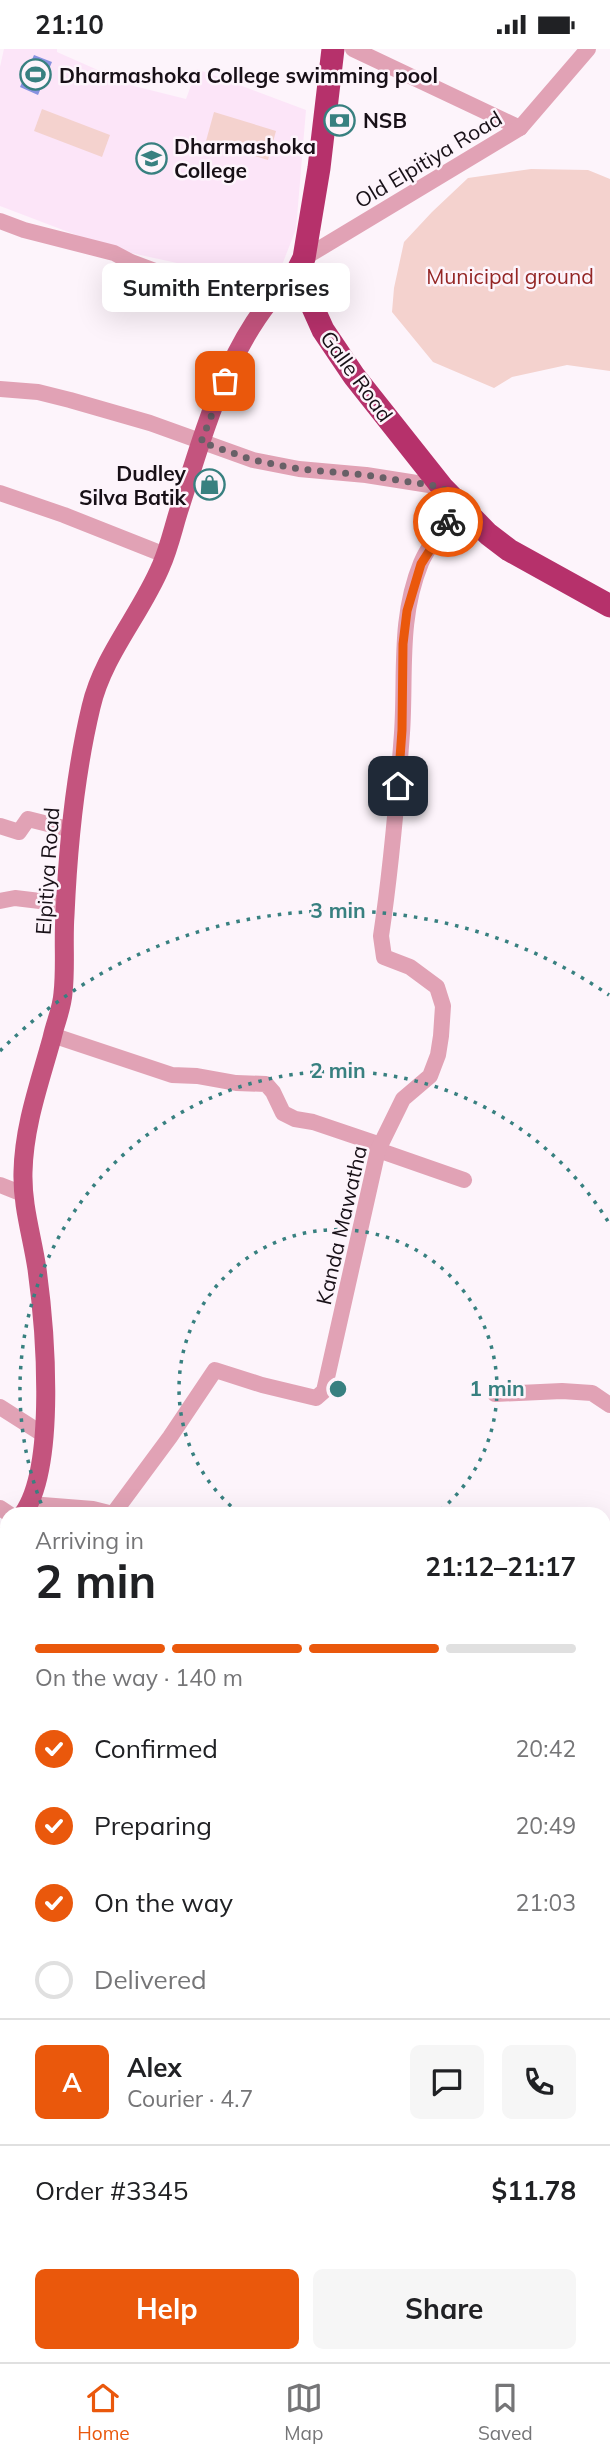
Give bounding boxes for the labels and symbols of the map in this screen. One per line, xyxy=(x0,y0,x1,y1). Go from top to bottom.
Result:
sports icon: Dharmashoka College swimming pool xyxy=(19,58,53,92)
place label: Dharmashoka College swimming pool xyxy=(59,62,438,88)
bank icon: NSB xyxy=(323,103,357,137)
street label: Old Elpitiya Road xyxy=(350,105,506,213)
place label: NSB xyxy=(363,107,407,133)
place label: Dharmashoka College xyxy=(174,133,316,183)
school or university icon: Dharmashoka College xyxy=(134,141,168,175)
callout: Sumith Enterprises xyxy=(101,262,349,311)
park label: Municipal ground xyxy=(426,263,594,289)
street label: Galle Road xyxy=(315,325,399,427)
pin xyxy=(195,351,255,411)
place label: Dudley Silva Batik xyxy=(79,460,187,510)
shop icon: Dudley Silva Batik xyxy=(192,468,226,502)
courier xyxy=(413,487,483,557)
pin xyxy=(368,756,428,816)
street label: Elpitiya Road xyxy=(30,806,64,936)
text: 3 min xyxy=(310,897,366,923)
text: 2 min xyxy=(310,1057,366,1083)
street label: Kanda Mawatha xyxy=(310,1143,372,1307)
text: 1 min xyxy=(469,1375,525,1401)
centre of rings xyxy=(326,1377,350,1401)

